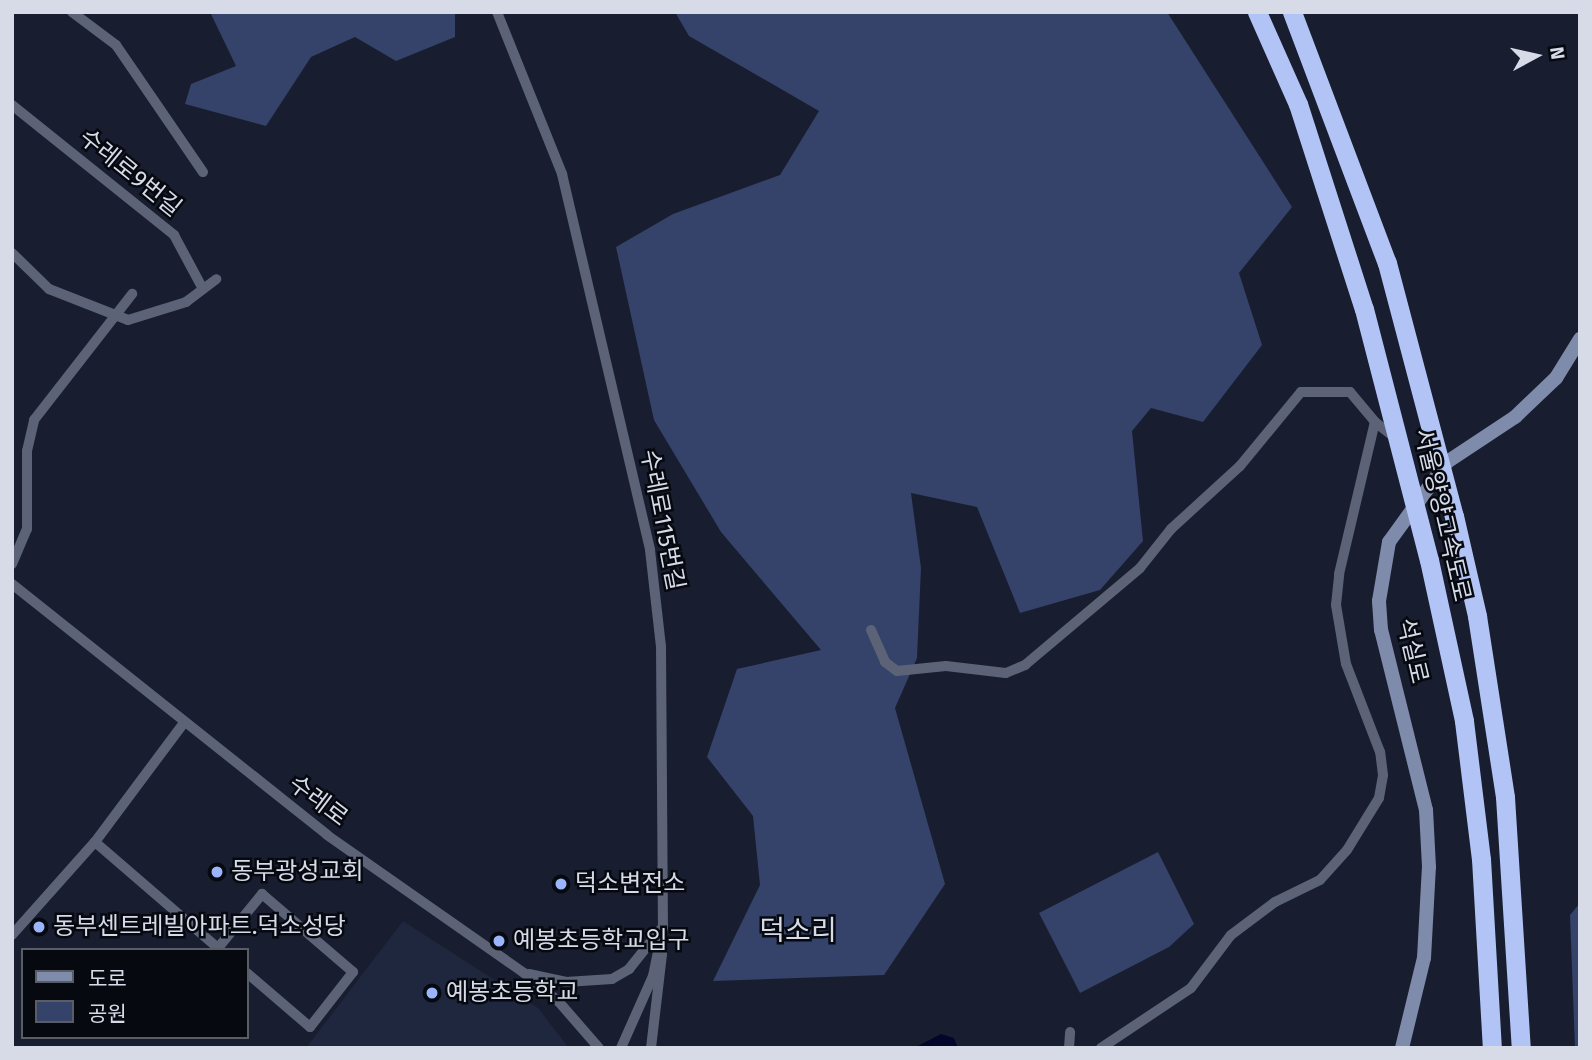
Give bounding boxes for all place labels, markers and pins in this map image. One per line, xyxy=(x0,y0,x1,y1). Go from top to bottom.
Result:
place label: 동부광성교회 xyxy=(231,858,363,886)
marker: 동부광성교회 xyxy=(209,864,225,880)
place label: 덕소변전소 xyxy=(575,870,685,898)
marker: 덕소변전소 xyxy=(553,876,569,892)
place label: 동부센트레빌아파트.덕소성당 xyxy=(53,913,346,941)
marker: 동부센트레빌아파트.덕소성당 xyxy=(31,919,47,935)
place label: 예봉초등학교입구 xyxy=(513,927,690,955)
marker: 예봉초등학교입구 xyxy=(491,933,507,949)
place label: 예봉초등학교 xyxy=(446,979,578,1007)
marker: 예봉초등학교 xyxy=(424,985,440,1001)

